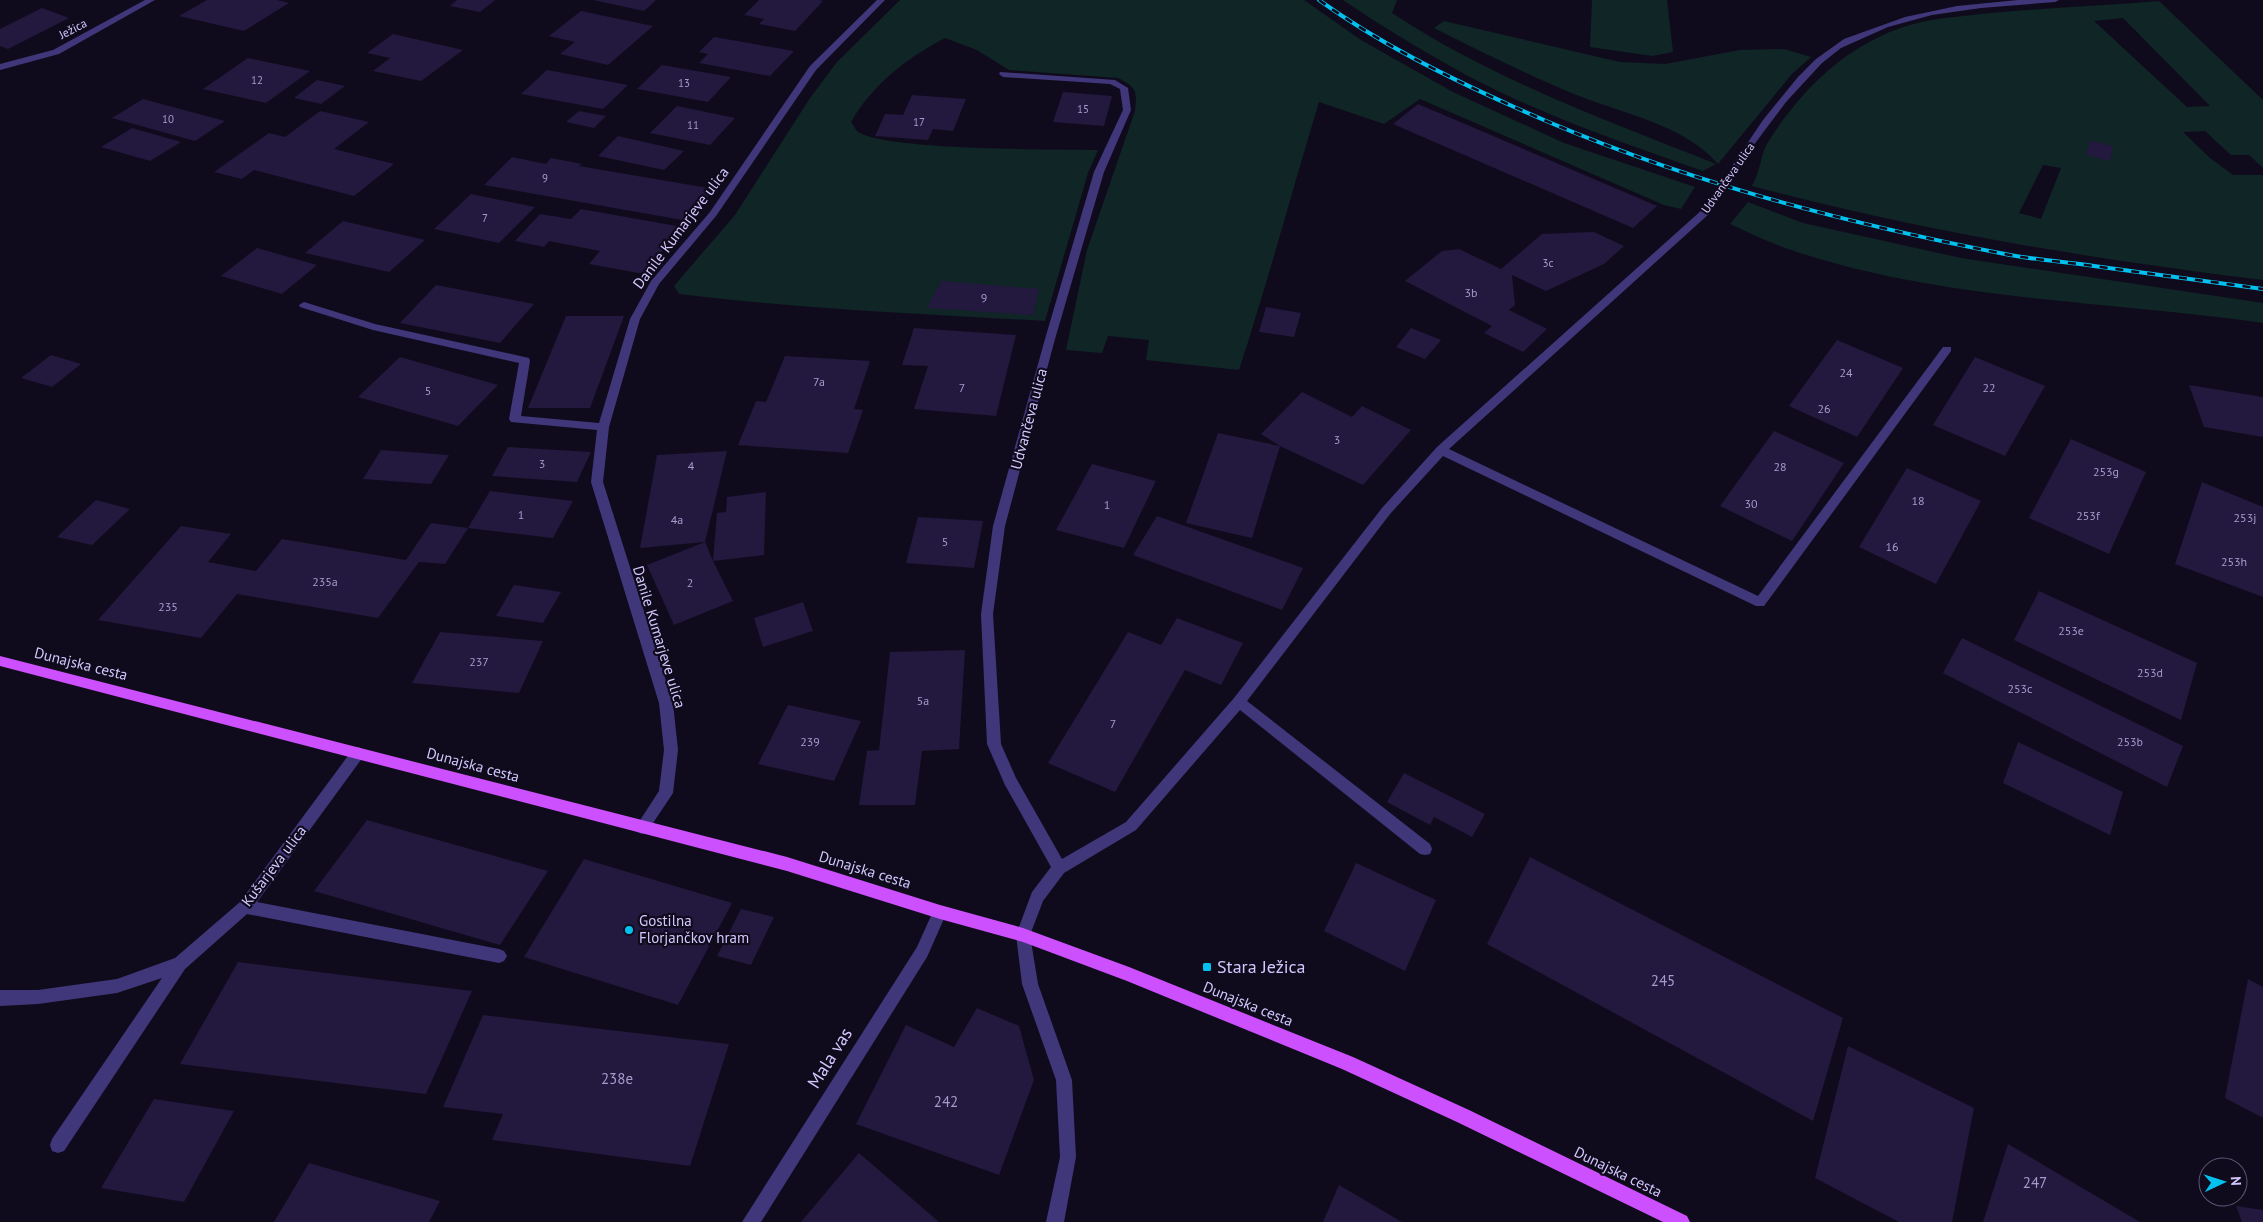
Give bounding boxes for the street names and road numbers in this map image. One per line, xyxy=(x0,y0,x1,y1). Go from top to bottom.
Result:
street label: Ježica xyxy=(55,15,89,42)
street label: Udvančeva ulica xyxy=(1698,139,1758,216)
street label: Danile Kumarjeve ulica xyxy=(629,163,733,292)
street label: Udvančeva ulica xyxy=(1006,366,1051,471)
street label: Danile Kumarjeve ulica xyxy=(629,563,690,710)
street label: Dunajska cesta xyxy=(33,643,130,684)
street label: Dunajska cesta xyxy=(425,743,522,786)
street label: Kušarjeva ulica xyxy=(237,822,310,910)
street label: Dunajska cesta xyxy=(817,846,914,893)
street label: Dunajska cesta xyxy=(1200,977,1296,1030)
street label: Mala vas xyxy=(802,1023,857,1092)
street label: Dunajska cesta xyxy=(1571,1142,1665,1201)

